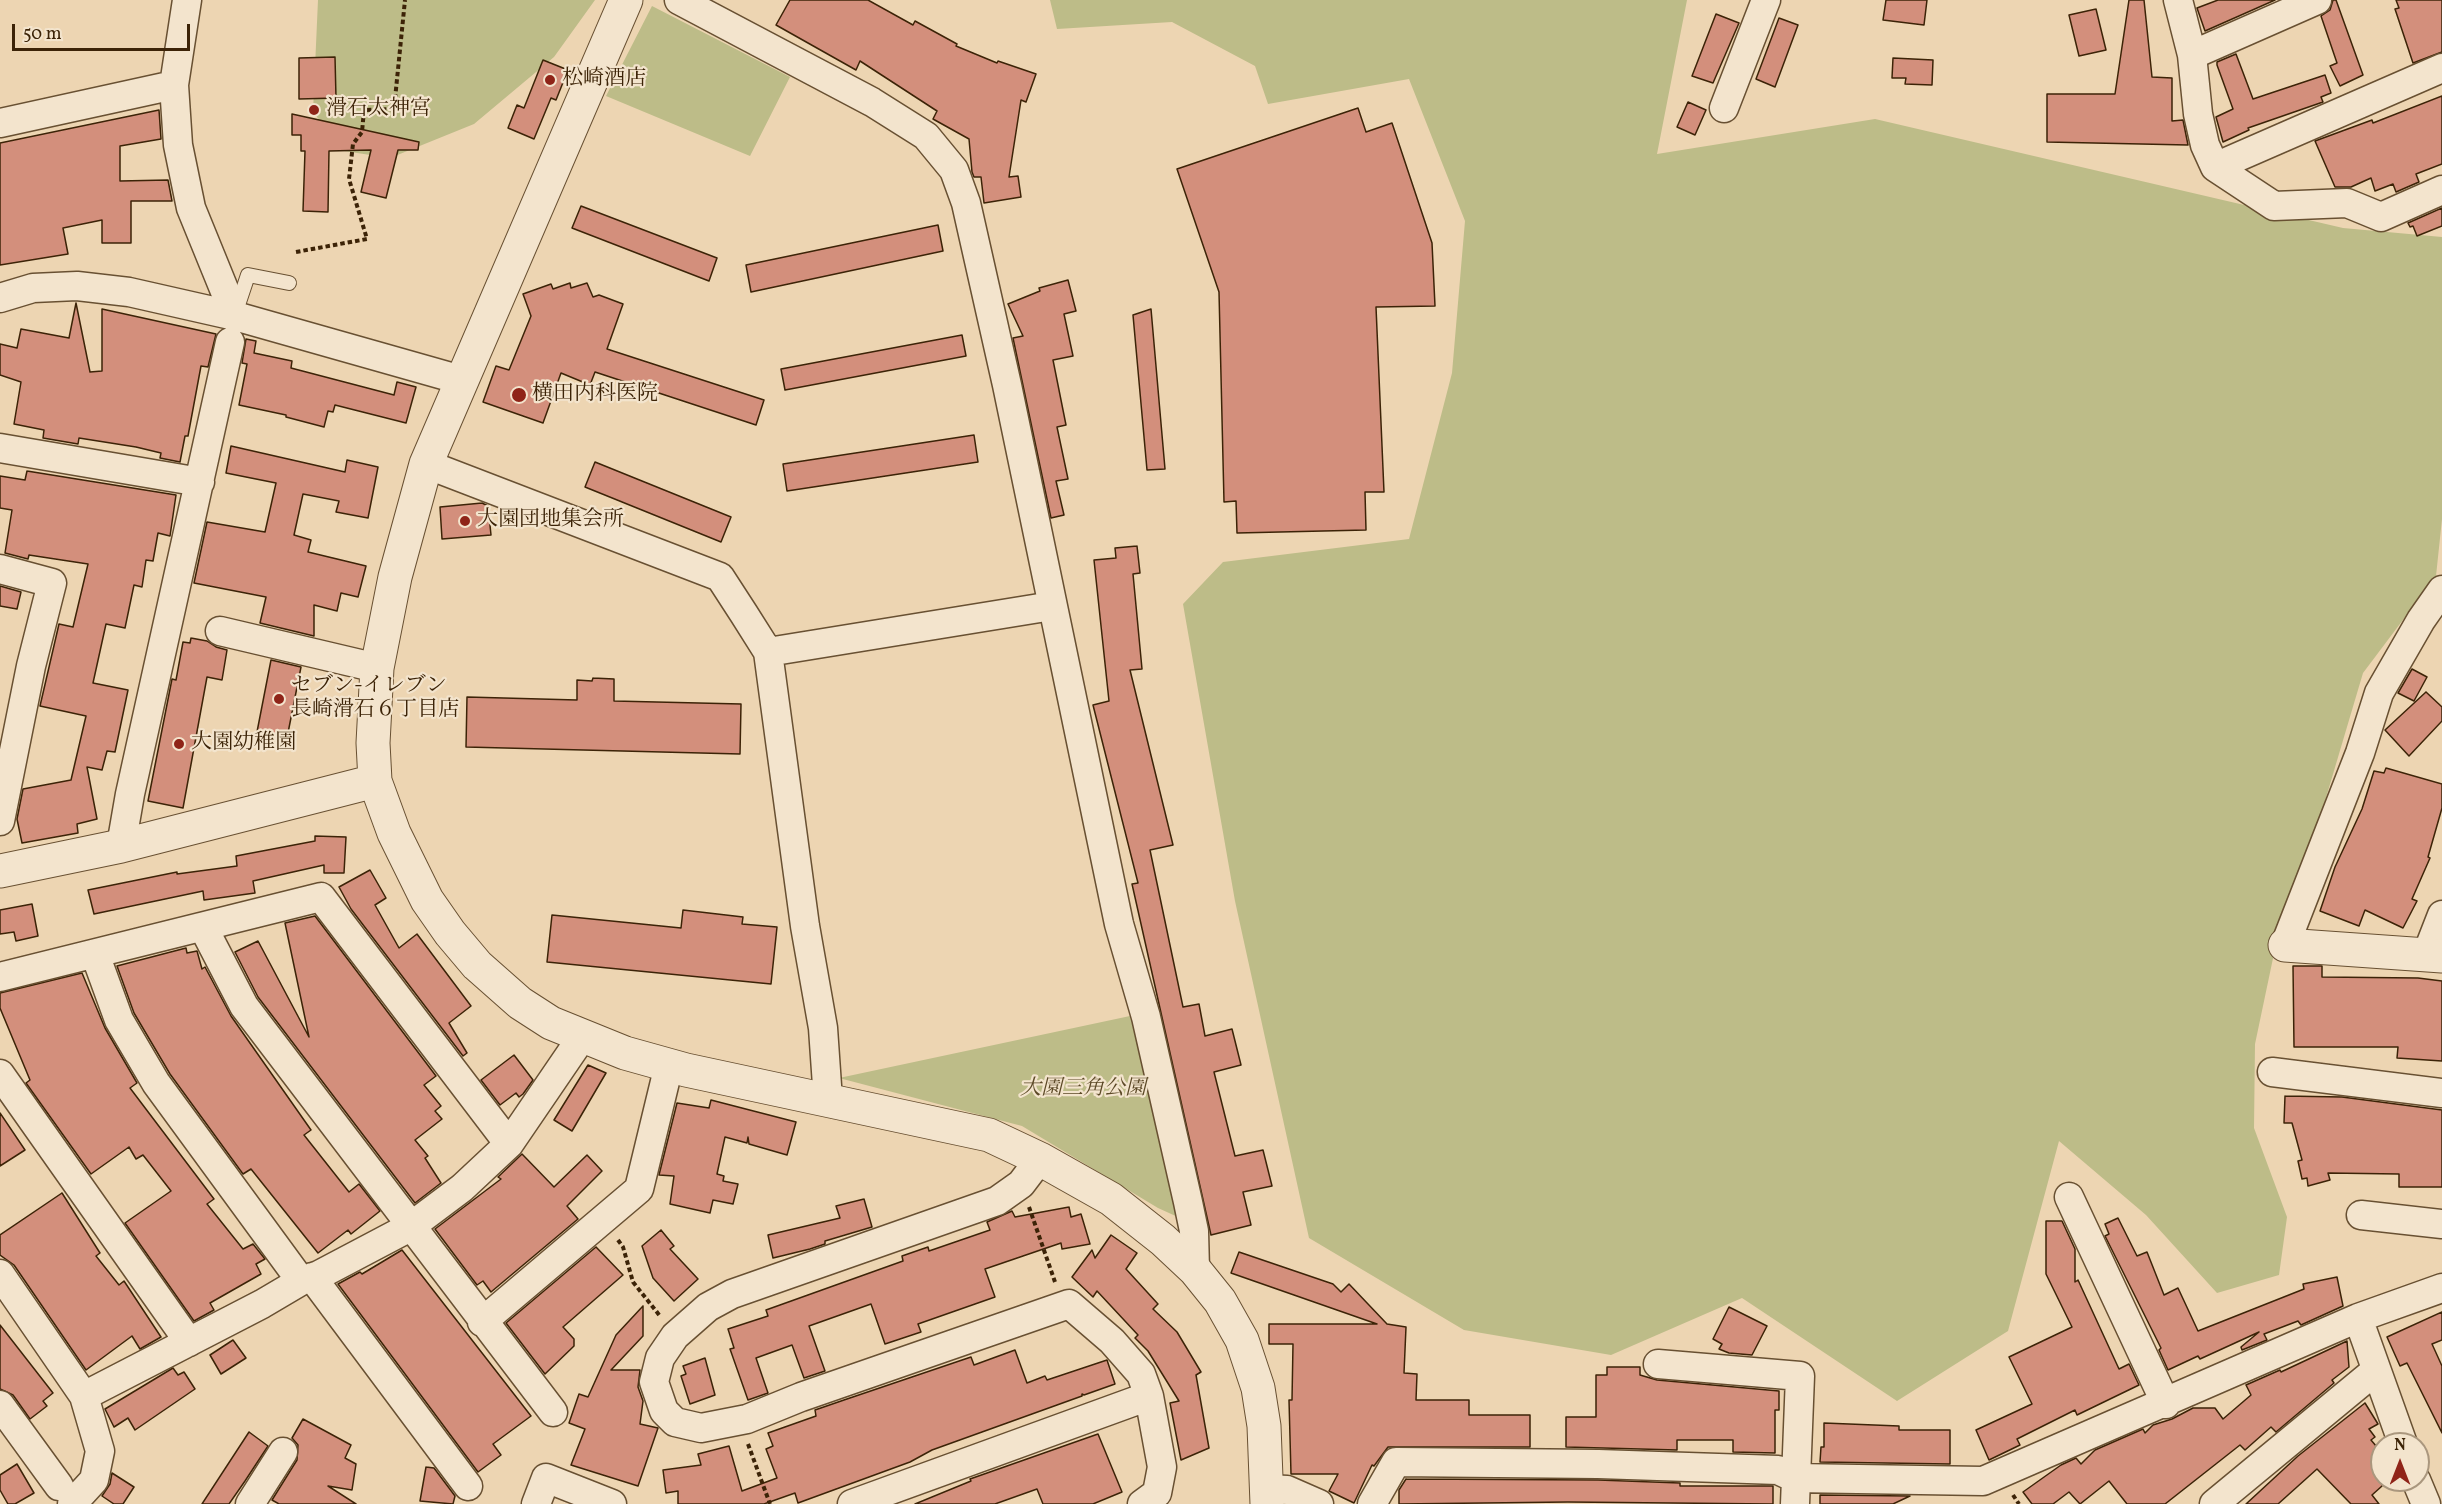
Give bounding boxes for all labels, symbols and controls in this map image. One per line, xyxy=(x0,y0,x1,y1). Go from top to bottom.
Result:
scale bar xyxy=(15,12,194,50)
text: 50 m xyxy=(23,22,62,47)
place label: 松崎酒店 xyxy=(562,67,646,93)
marker: 松崎酒店 xyxy=(543,73,557,87)
place label: 滑石太神宮 xyxy=(326,97,431,123)
marker: 滑石太神宮 xyxy=(307,103,321,117)
place label: 横田内科医院 xyxy=(532,382,658,408)
marker: 横田内科医院 xyxy=(510,386,528,404)
place label: 大園団地集会所 xyxy=(477,508,624,534)
marker: 大園団地集会所 xyxy=(458,514,472,528)
place label: セブン-イレブン 長崎滑石６丁目店 xyxy=(291,674,459,724)
marker: セブン-イレブン 長崎滑石６丁目店 xyxy=(272,692,286,706)
place label: 大園幼稚園 xyxy=(191,731,296,757)
marker: 大園幼稚園 xyxy=(172,737,186,751)
park label: 大園三角公園 xyxy=(1020,1077,1146,1103)
north arrow xyxy=(2370,1432,2430,1492)
text: N xyxy=(2394,1435,2406,1457)

